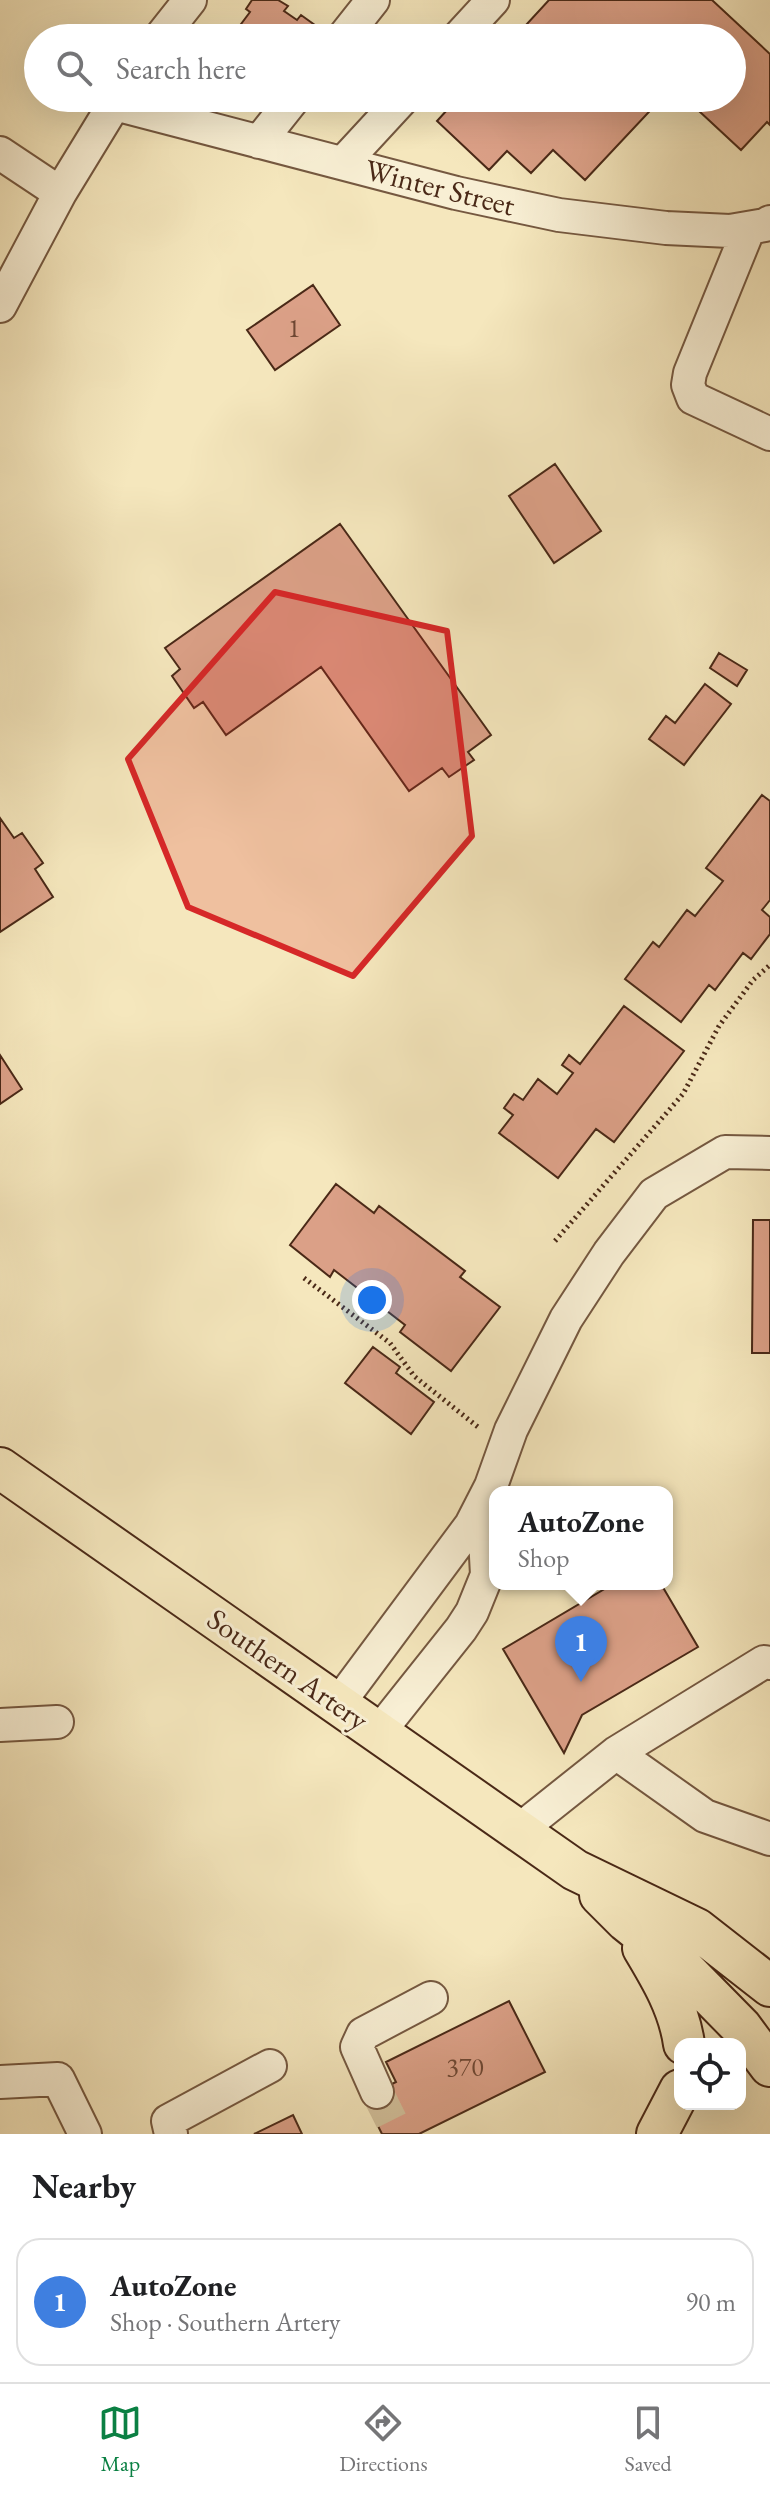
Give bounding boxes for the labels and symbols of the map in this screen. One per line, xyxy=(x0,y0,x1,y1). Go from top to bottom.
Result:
street label: Winter Street xyxy=(361,150,520,225)
house number: 1 xyxy=(288,311,300,345)
your location xyxy=(352,1280,392,1320)
street label: Southern Artery xyxy=(200,1599,377,1739)
pin: 1 xyxy=(555,1616,607,1682)
house number: 370 xyxy=(446,2050,484,2084)

